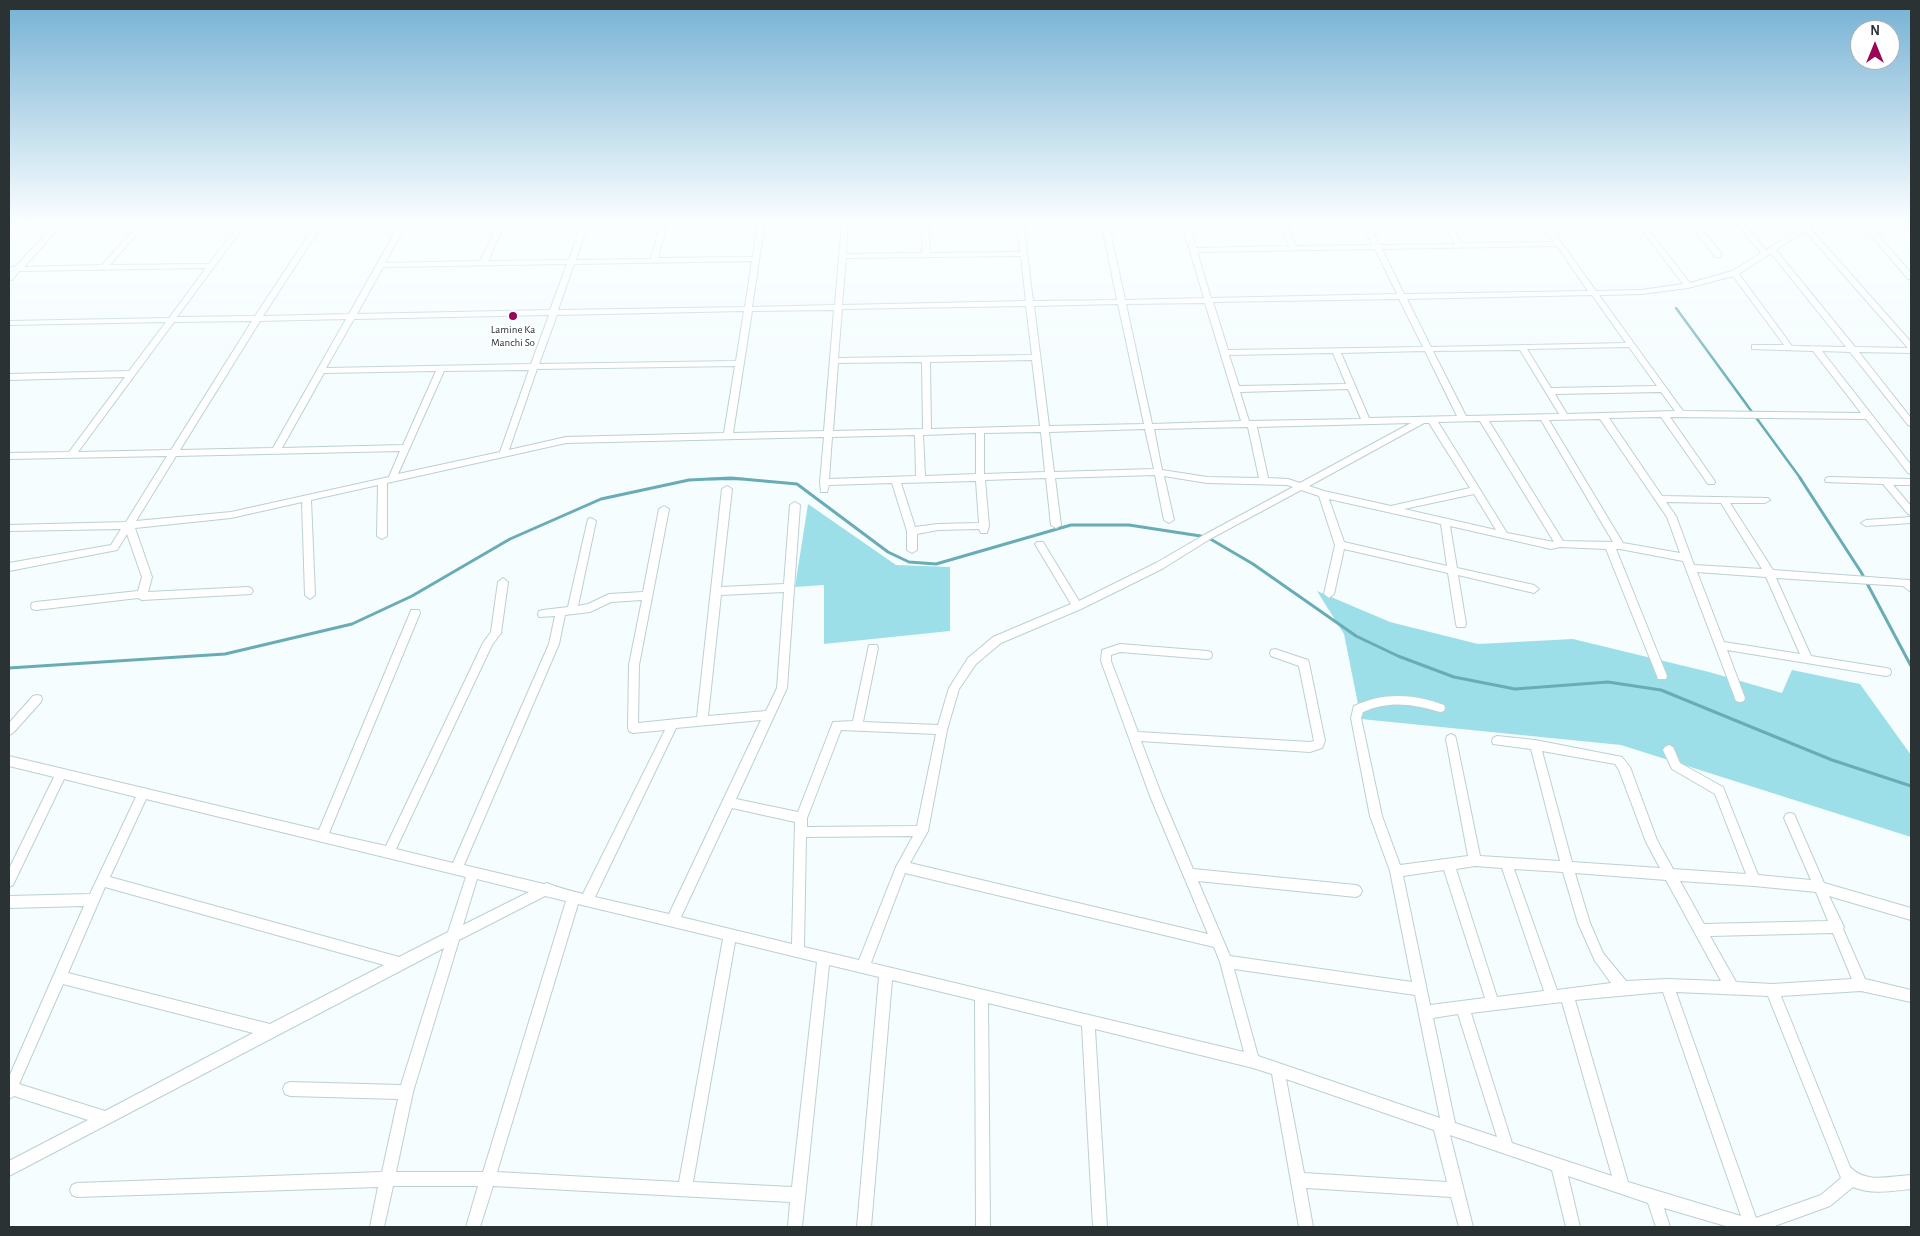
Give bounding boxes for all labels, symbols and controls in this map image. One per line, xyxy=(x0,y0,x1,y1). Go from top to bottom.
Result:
north arrow xyxy=(1850,20,1900,70)
text: N xyxy=(1870,24,1880,38)
marker: Lamine Ka Manchi So xyxy=(507,310,519,322)
place label: Lamine Ka Manchi So xyxy=(491,323,535,349)

